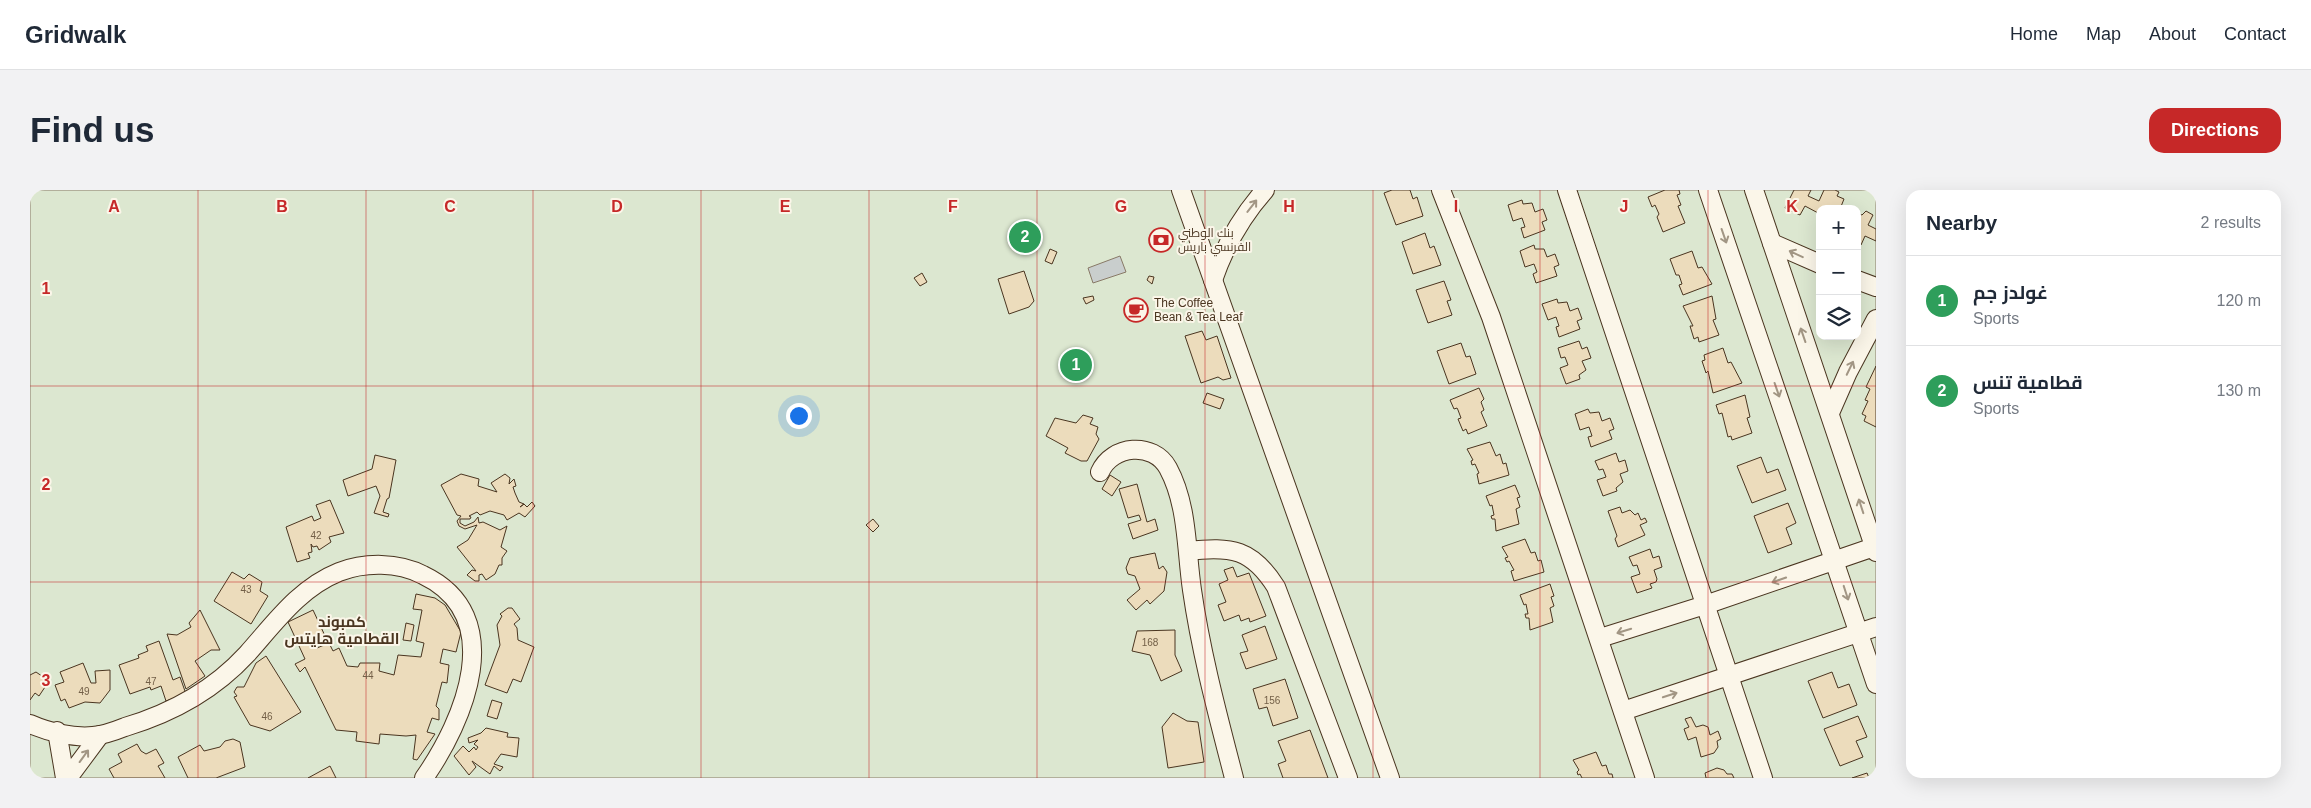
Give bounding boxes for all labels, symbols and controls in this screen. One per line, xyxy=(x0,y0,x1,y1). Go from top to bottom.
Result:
text: Gridwalk xyxy=(25,21,126,48)
text: Home xyxy=(2010,24,2058,44)
text: Map xyxy=(2086,24,2121,44)
text: About xyxy=(2149,24,2196,44)
text: Contact xyxy=(2224,24,2286,44)
button: Directions xyxy=(2149,108,2281,153)
text: Find us xyxy=(30,110,154,149)
text: A xyxy=(108,198,120,215)
text: B xyxy=(276,198,288,215)
text: C xyxy=(444,198,456,215)
text: D xyxy=(611,198,623,215)
text: E xyxy=(780,198,791,215)
text: F xyxy=(948,198,958,215)
text: G xyxy=(1115,198,1127,215)
text: H xyxy=(1283,198,1295,215)
text: I xyxy=(1454,198,1458,215)
text: J xyxy=(1620,198,1628,215)
text: K xyxy=(1786,198,1798,215)
one-way arrow xyxy=(1246,200,1257,213)
map controls xyxy=(1816,205,1861,340)
button: + xyxy=(1816,205,1861,250)
text: Nearby xyxy=(1926,211,1997,234)
text: 2 results xyxy=(2201,214,2261,231)
pin: 2 xyxy=(1009,218,1041,256)
place label: بنك الوطني الفرنسي باريس xyxy=(1178,226,1251,257)
bank icon: بنك الوطني الفرنسي باريس xyxy=(1148,227,1174,253)
one-way arrow xyxy=(1720,228,1729,243)
one-way arrow xyxy=(1789,248,1804,258)
button: − xyxy=(1816,250,1861,295)
text: 1 xyxy=(42,280,51,297)
text: غولدز جم xyxy=(1973,282,2048,303)
text: 1 xyxy=(1938,292,1946,309)
text: 120 m xyxy=(2217,292,2261,309)
button: layers xyxy=(1816,295,1861,340)
place label: The Coffee Bean & Tea Leaf xyxy=(1154,296,1243,324)
cafe icon: The Coffee Bean & Tea Leaf xyxy=(1123,297,1149,323)
text: Sports xyxy=(1973,310,2019,327)
one-way arrow xyxy=(1798,327,1808,343)
pin: 1 xyxy=(1060,346,1092,384)
one-way arrow xyxy=(1845,361,1855,376)
text: قطامية تنس xyxy=(1973,372,2083,393)
one-way arrow xyxy=(1772,382,1782,398)
text: 2 xyxy=(1938,382,1946,399)
text: 130 m xyxy=(2217,382,2261,399)
text: Sports xyxy=(1973,400,2019,417)
your location xyxy=(786,403,812,429)
text: 2 xyxy=(42,476,51,493)
one-way arrow xyxy=(1855,498,1865,514)
house number: 42 xyxy=(310,530,322,541)
one-way arrow xyxy=(1771,576,1787,586)
house number: 43 xyxy=(240,584,252,595)
one-way arrow xyxy=(1842,585,1851,601)
district label: كمبوند القطامية هايتس xyxy=(285,613,399,648)
one-way arrow xyxy=(1617,626,1633,636)
house number: 168 xyxy=(1142,637,1159,648)
house number: 44 xyxy=(362,670,374,681)
text: 3 xyxy=(42,672,51,689)
house number: 47 xyxy=(145,676,157,687)
house number: 49 xyxy=(78,686,90,697)
one-way arrow xyxy=(1661,690,1677,700)
house number: 156 xyxy=(1264,695,1281,706)
house number: 46 xyxy=(261,711,273,722)
one-way arrow xyxy=(78,750,89,763)

